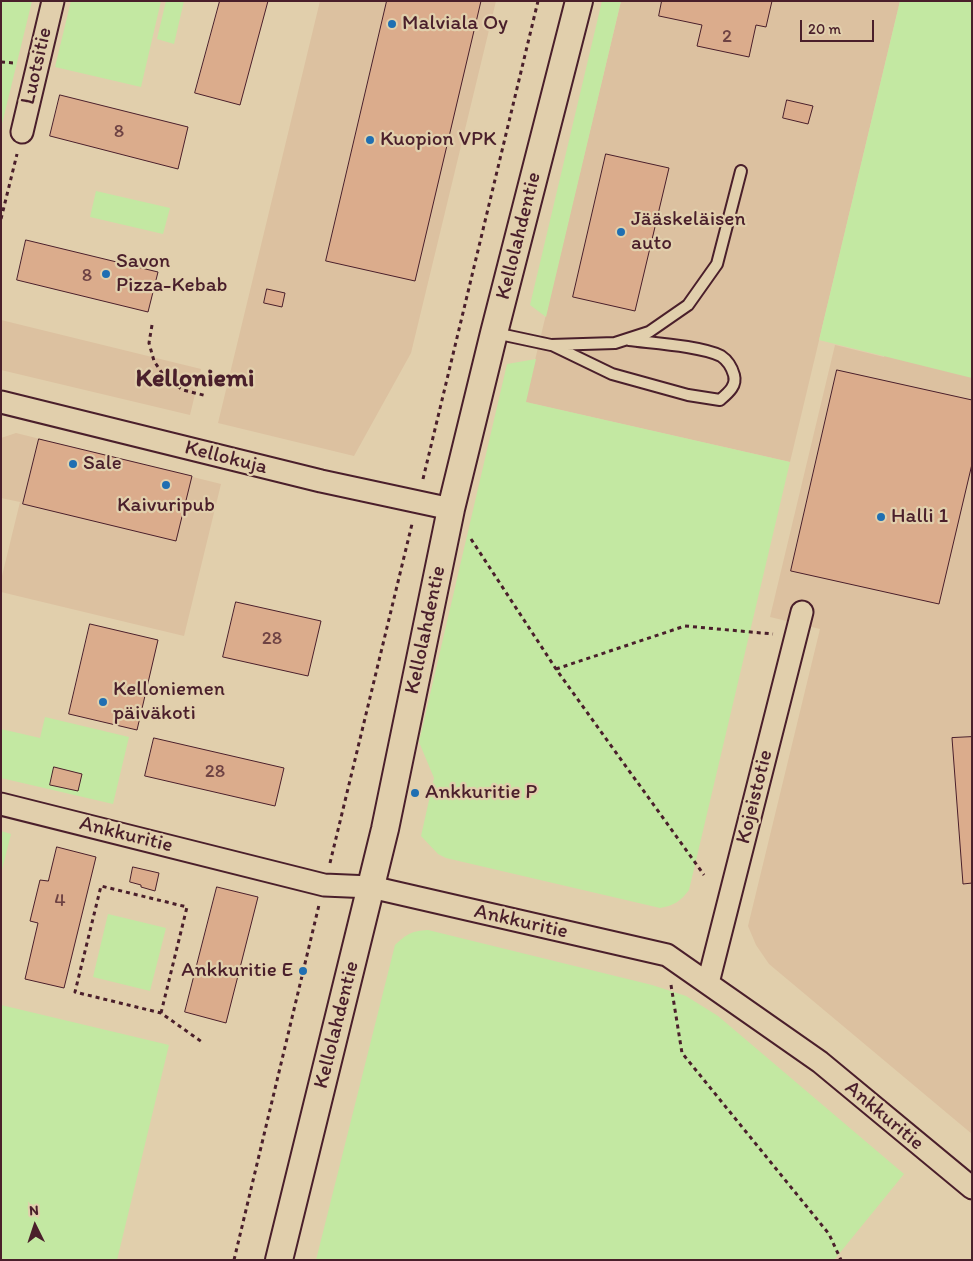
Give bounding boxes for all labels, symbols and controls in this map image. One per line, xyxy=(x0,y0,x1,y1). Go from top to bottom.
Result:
scale bar xyxy=(803,10,877,42)
place label: Malviala Oy xyxy=(402,11,508,37)
marker: Malviala Oy xyxy=(386,18,398,30)
text: 20 m xyxy=(808,20,841,38)
street label: Luotsitie xyxy=(16,25,58,107)
house number: 2 xyxy=(722,26,732,48)
house number: 8 xyxy=(114,121,124,143)
place label: Kuopion VPK xyxy=(380,127,496,153)
marker: Kuopion VPK xyxy=(364,134,376,146)
street label: Kellolahdentie xyxy=(491,170,547,302)
place label: Jääskeläisen auto xyxy=(631,207,746,257)
marker: Jääskeläisen auto xyxy=(615,226,627,238)
place label: Savon Pizza-Kebab xyxy=(116,249,228,299)
house number: 8 xyxy=(82,265,92,287)
marker: Savon Pizza-Kebab xyxy=(100,268,112,280)
district label: Kelloniemi xyxy=(135,363,255,395)
street label: Kellokuja xyxy=(182,436,270,480)
place label: Sale xyxy=(83,451,122,477)
marker: Sale xyxy=(67,458,79,470)
marker: Kaivuripub xyxy=(160,479,172,491)
place label: Kaivuripub xyxy=(117,493,215,519)
place label: Halli 1 xyxy=(891,504,948,530)
marker: Halli 1 xyxy=(875,511,887,523)
street label: Kellolahdentie xyxy=(400,564,452,696)
house number: 28 xyxy=(262,628,282,650)
place label: Kelloniemen päiväkoti xyxy=(113,677,225,727)
marker: Kelloniemen päiväkoti xyxy=(97,696,109,708)
street label: Kojeistotie xyxy=(731,747,779,847)
house number: 28 xyxy=(205,761,225,783)
place label: Ankkuritie P xyxy=(425,780,537,806)
marker: Ankkuritie P xyxy=(409,787,421,799)
street label: Ankkuritie xyxy=(77,811,175,859)
house number: 4 xyxy=(54,890,66,912)
street label: Ankkuritie xyxy=(472,899,570,945)
place label: Ankkuritie E xyxy=(181,958,293,984)
street label: Kellolahdentie xyxy=(309,959,365,1091)
marker: Ankkuritie E xyxy=(297,965,309,977)
street label: Ankkuritie xyxy=(839,1076,929,1156)
north arrow xyxy=(10,1201,60,1251)
text: N xyxy=(29,1202,39,1219)

